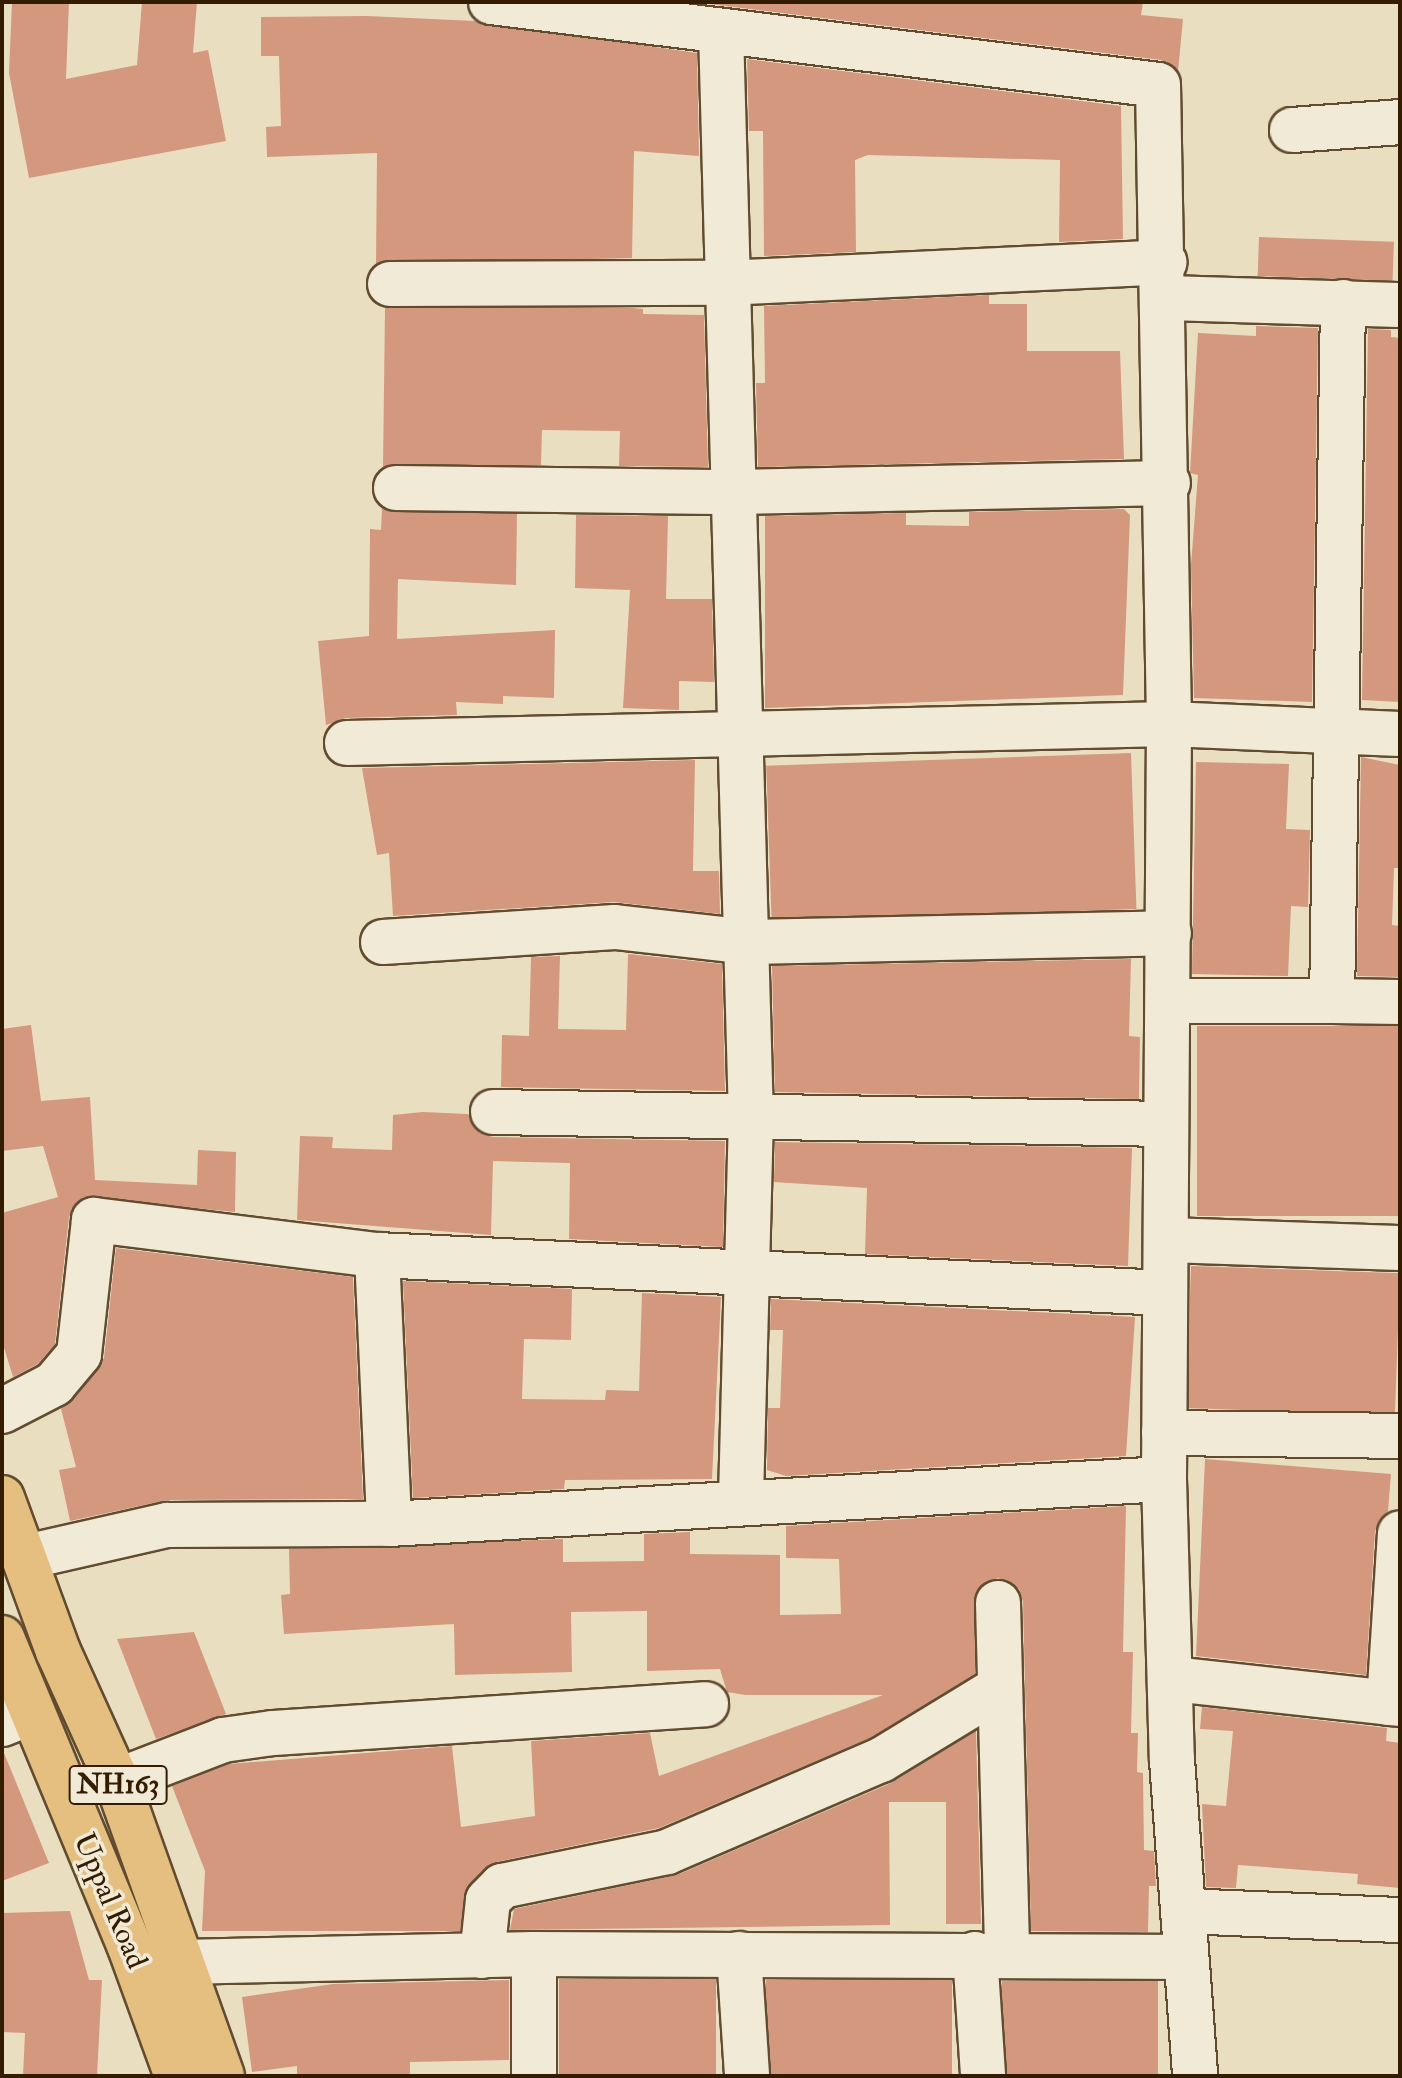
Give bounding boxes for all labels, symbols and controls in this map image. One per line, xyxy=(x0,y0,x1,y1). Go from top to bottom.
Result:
road number: NH163 xyxy=(68,1761,168,1809)
street label: Uppal Road xyxy=(65,1828,155,1974)

